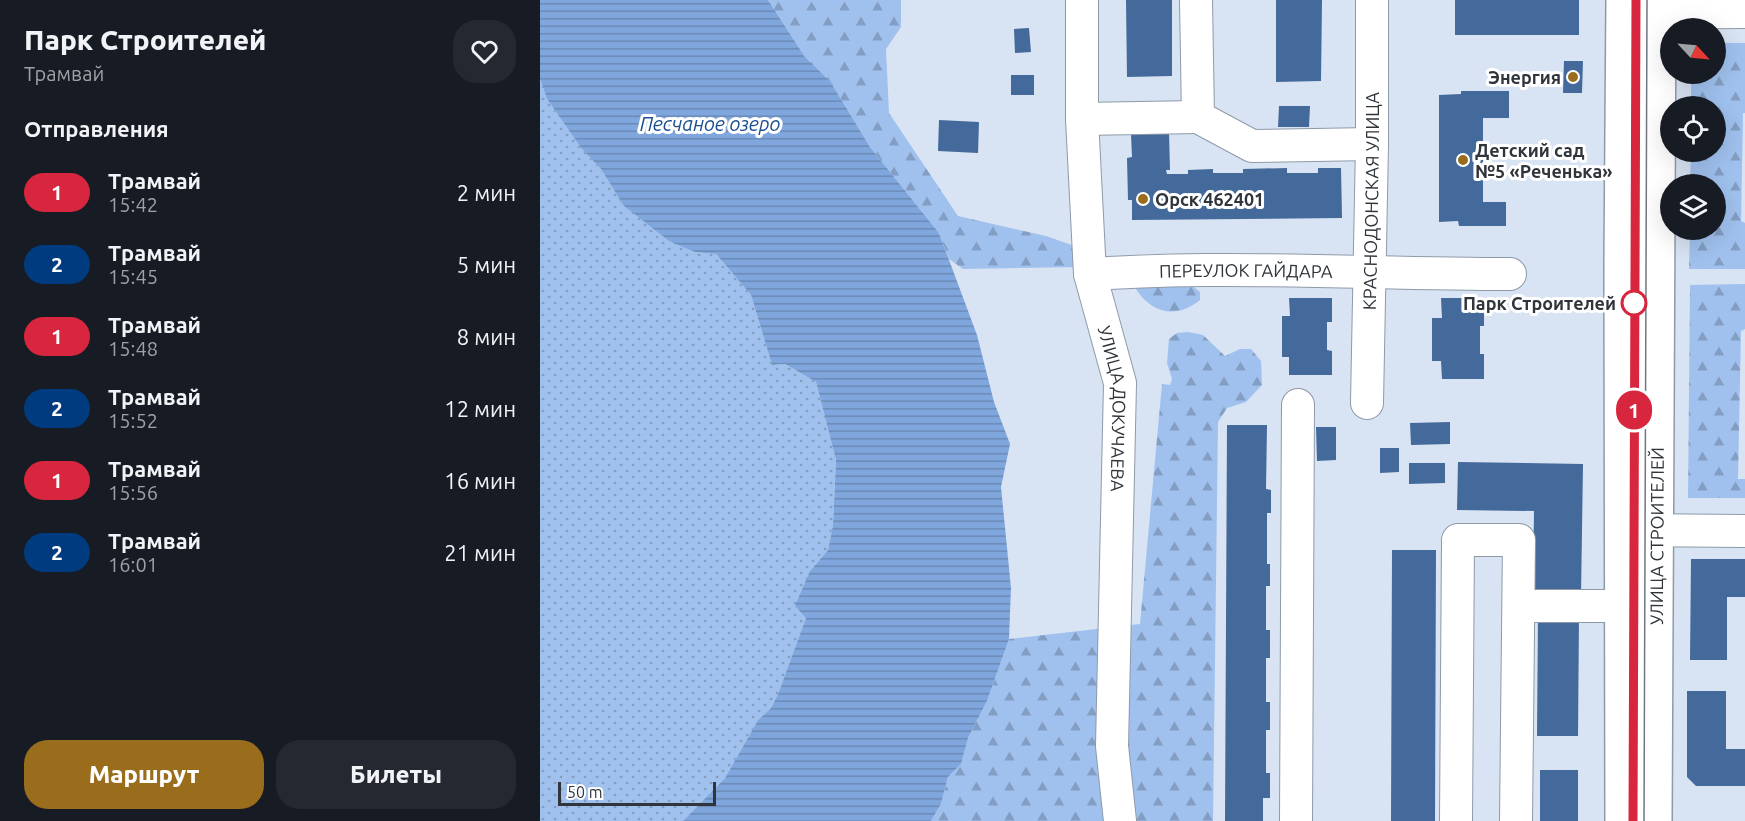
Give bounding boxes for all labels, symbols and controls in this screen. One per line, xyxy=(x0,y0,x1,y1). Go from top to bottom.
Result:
north arrow xyxy=(1660,18,1726,84)
map controls xyxy=(1660,18,1726,240)
button: heart xyxy=(453,20,516,83)
text: Парк Строителей xyxy=(24,24,266,55)
text: Трамвай xyxy=(24,62,104,85)
place label: Энергия xyxy=(1488,67,1561,87)
marker: Энергия xyxy=(1566,70,1580,84)
street label: КРАСНОДОНСКАЯ УЛИЦА xyxy=(1359,92,1382,310)
button: locate xyxy=(1660,96,1726,162)
water label: Песчаное озеро xyxy=(640,112,781,135)
text: Отправления xyxy=(24,116,169,141)
place label: Детский сад №5 «Реченька» xyxy=(1475,140,1612,181)
marker: Детский сад №5 «Реченька» xyxy=(1456,153,1470,167)
text: Трамвай xyxy=(108,168,201,193)
button: layers xyxy=(1660,174,1726,240)
text: 1 xyxy=(51,180,63,204)
text: 2 мин xyxy=(457,180,516,205)
place label: Орск 462401 xyxy=(1155,189,1264,209)
marker: Орск 462401 xyxy=(1136,192,1150,206)
text: 15:42 xyxy=(108,193,158,216)
text: Трамвай xyxy=(108,240,201,265)
text: 2 xyxy=(51,252,63,276)
text: 5 мин xyxy=(457,252,516,277)
street label: ПЕРЕУЛОК ГАЙДАРА xyxy=(1159,260,1333,281)
text: 15:45 xyxy=(108,265,158,288)
marker: Парк Строителей xyxy=(1621,290,1647,316)
place label: Парк Строителей xyxy=(1463,293,1616,313)
text: Трамвай xyxy=(108,312,201,337)
street label: УЛИЦА ДОКУЧАЕВА xyxy=(1095,323,1130,492)
text: 1 xyxy=(51,324,63,348)
text: 8 мин xyxy=(457,324,516,349)
text: 15:48 xyxy=(108,337,158,360)
text: Трамвай xyxy=(108,384,201,409)
line badge: 1 xyxy=(1614,390,1654,430)
text: 2 xyxy=(51,396,63,420)
text: 12 мин xyxy=(444,396,516,421)
text: 1 xyxy=(1628,398,1640,422)
text: 15:52 xyxy=(108,409,158,432)
street label: УЛИЦА СТРОИТЕЛЕЙ xyxy=(1646,447,1667,625)
text: Трамвай xyxy=(108,456,201,481)
text: 1 xyxy=(51,468,63,492)
text: 16 мин xyxy=(444,468,516,493)
text: 15:56 xyxy=(108,481,158,504)
text: Трамвай xyxy=(108,528,201,553)
text: 2 xyxy=(51,540,63,564)
text: 21 мин xyxy=(444,540,516,565)
text: 16:01 xyxy=(108,553,158,576)
button: Маршрут xyxy=(24,740,264,809)
button: Билеты xyxy=(276,740,516,809)
scale bar xyxy=(558,779,716,806)
text: 50 m xyxy=(567,783,603,801)

